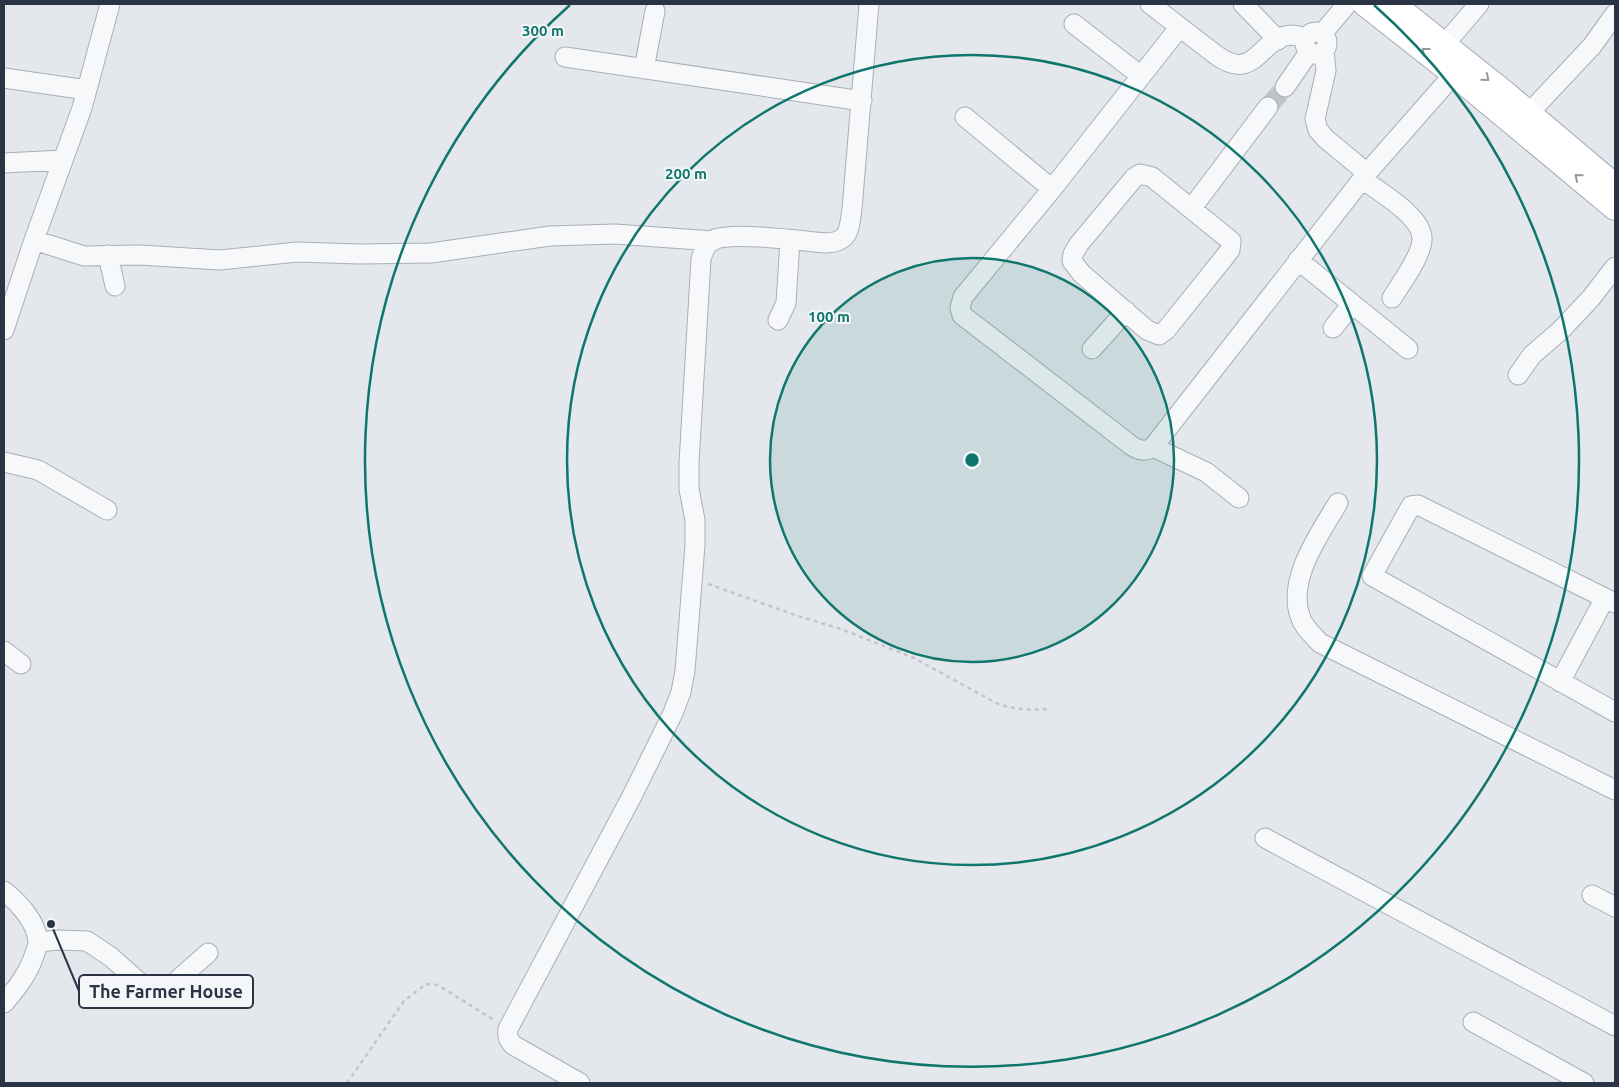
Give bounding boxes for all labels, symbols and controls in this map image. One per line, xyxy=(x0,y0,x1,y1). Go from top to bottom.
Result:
text: 300 m xyxy=(522,22,564,39)
one-way arrow xyxy=(1422,48,1431,57)
one-way arrow xyxy=(1480,72,1489,80)
text: 200 m xyxy=(665,165,707,182)
one-way arrow xyxy=(1575,174,1584,183)
text: 100 m xyxy=(808,308,850,325)
centre of rings xyxy=(963,451,981,469)
callout: The Farmer House xyxy=(79,975,253,1008)
text: The Farmer House xyxy=(89,981,243,1001)

